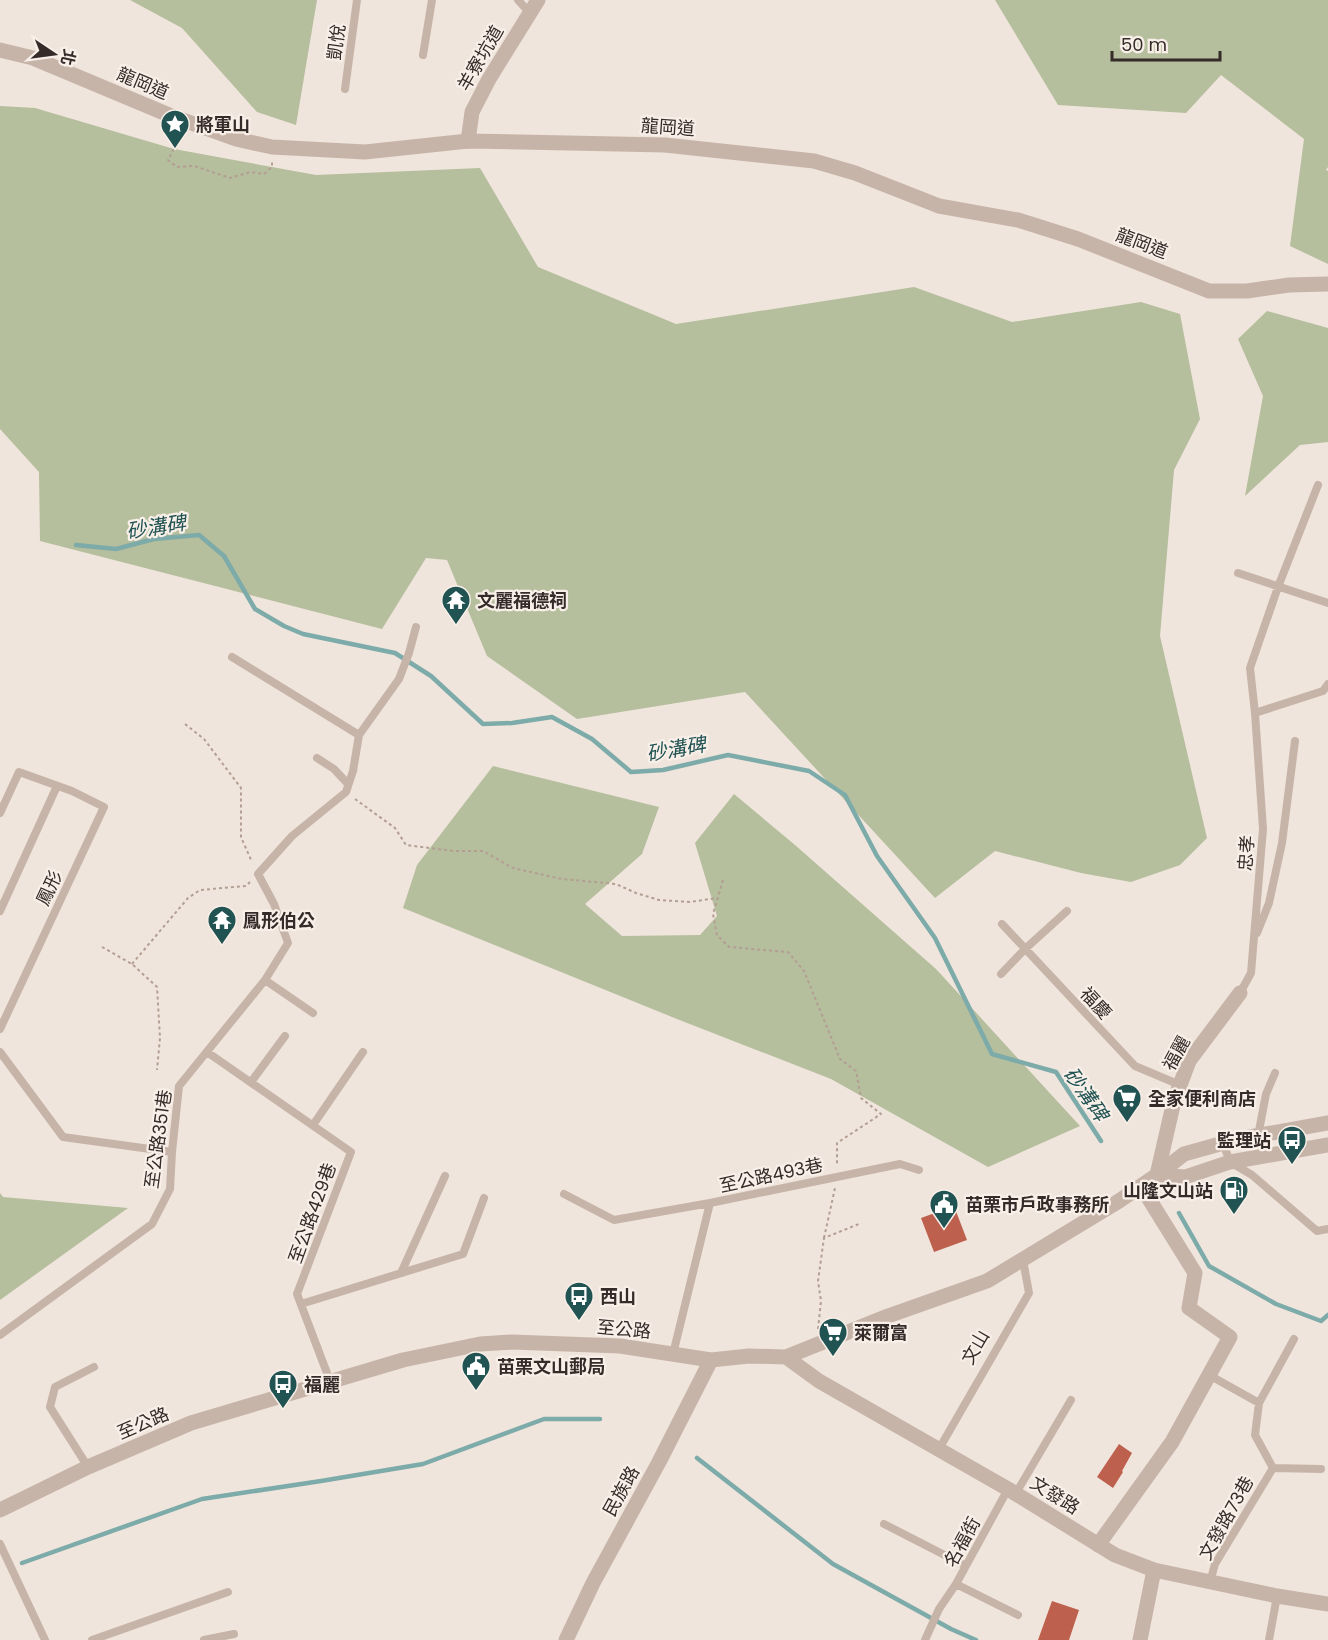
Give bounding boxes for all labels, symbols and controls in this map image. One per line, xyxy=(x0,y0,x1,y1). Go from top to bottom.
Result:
street label: 羊寮坑道 xyxy=(451,21,509,95)
street label: 凱悅 xyxy=(321,22,351,62)
north arrow xyxy=(24,24,84,84)
scale bar xyxy=(1112,24,1220,62)
text: 50 m xyxy=(1121,32,1167,57)
text: 北 xyxy=(55,47,81,68)
street label: 龍岡道 xyxy=(113,61,173,105)
place icon: 將軍山 xyxy=(159,108,191,150)
place label: 將軍山 xyxy=(196,112,250,137)
street label: 龍岡道 xyxy=(640,113,696,141)
street label: 龍岡道 xyxy=(1112,222,1172,264)
water label: 砂溝碑 xyxy=(124,508,191,546)
temple icon: 文麗福德祠 xyxy=(440,584,472,626)
place label: 文麗福德祠 xyxy=(477,588,567,613)
water label: 砂溝碑 xyxy=(644,729,711,768)
street label: 忠孝 xyxy=(1232,834,1260,872)
street label: 鳳形 xyxy=(30,866,68,910)
temple icon: 鳳形伯公 xyxy=(206,904,238,946)
place label: 鳳形伯公 xyxy=(243,908,315,933)
street label: 福慶 xyxy=(1075,981,1117,1025)
street label: 福麗 xyxy=(1156,1031,1196,1075)
water label: 砂溝碑 xyxy=(1057,1061,1116,1129)
supermarket icon: 全家便利商店 xyxy=(1111,1082,1143,1124)
place label: 全家便利商店 xyxy=(1148,1086,1256,1111)
street label: 至公路351巷 xyxy=(139,1088,177,1190)
bus stop icon: 監理站 xyxy=(1276,1124,1308,1166)
place label: 監理站 xyxy=(1217,1128,1271,1153)
street label: 至公路493巷 xyxy=(717,1152,825,1198)
street label: 至公路429巷 xyxy=(282,1159,342,1267)
fuel station icon: 山隆文山站 xyxy=(1218,1174,1250,1216)
place label: 山隆文山站 xyxy=(1123,1178,1213,1203)
public building icon: 苗栗市戶政事務所 xyxy=(928,1188,960,1230)
place label: 苗栗市戶政事務所 xyxy=(965,1192,1109,1217)
bus stop icon: 西山 xyxy=(563,1280,595,1322)
place label: 西山 xyxy=(600,1284,636,1309)
street label: 至公路 xyxy=(596,1314,652,1344)
supermarket icon: 萊爾富 xyxy=(817,1316,849,1358)
place label: 萊爾富 xyxy=(854,1320,908,1345)
street label: 文山 xyxy=(955,1325,995,1369)
public building icon: 苗栗文山郵局 xyxy=(460,1350,492,1392)
place label: 苗栗文山郵局 xyxy=(497,1354,605,1379)
bus stop icon: 福麗 xyxy=(267,1368,299,1410)
place label: 福麗 xyxy=(304,1372,340,1397)
street label: 至公路 xyxy=(113,1401,173,1445)
street label: 民族路 xyxy=(597,1461,645,1521)
street label: 文發路 xyxy=(1025,1470,1085,1520)
street label: 文發路73巷 xyxy=(1193,1472,1259,1564)
street label: 名福街 xyxy=(938,1512,986,1572)

